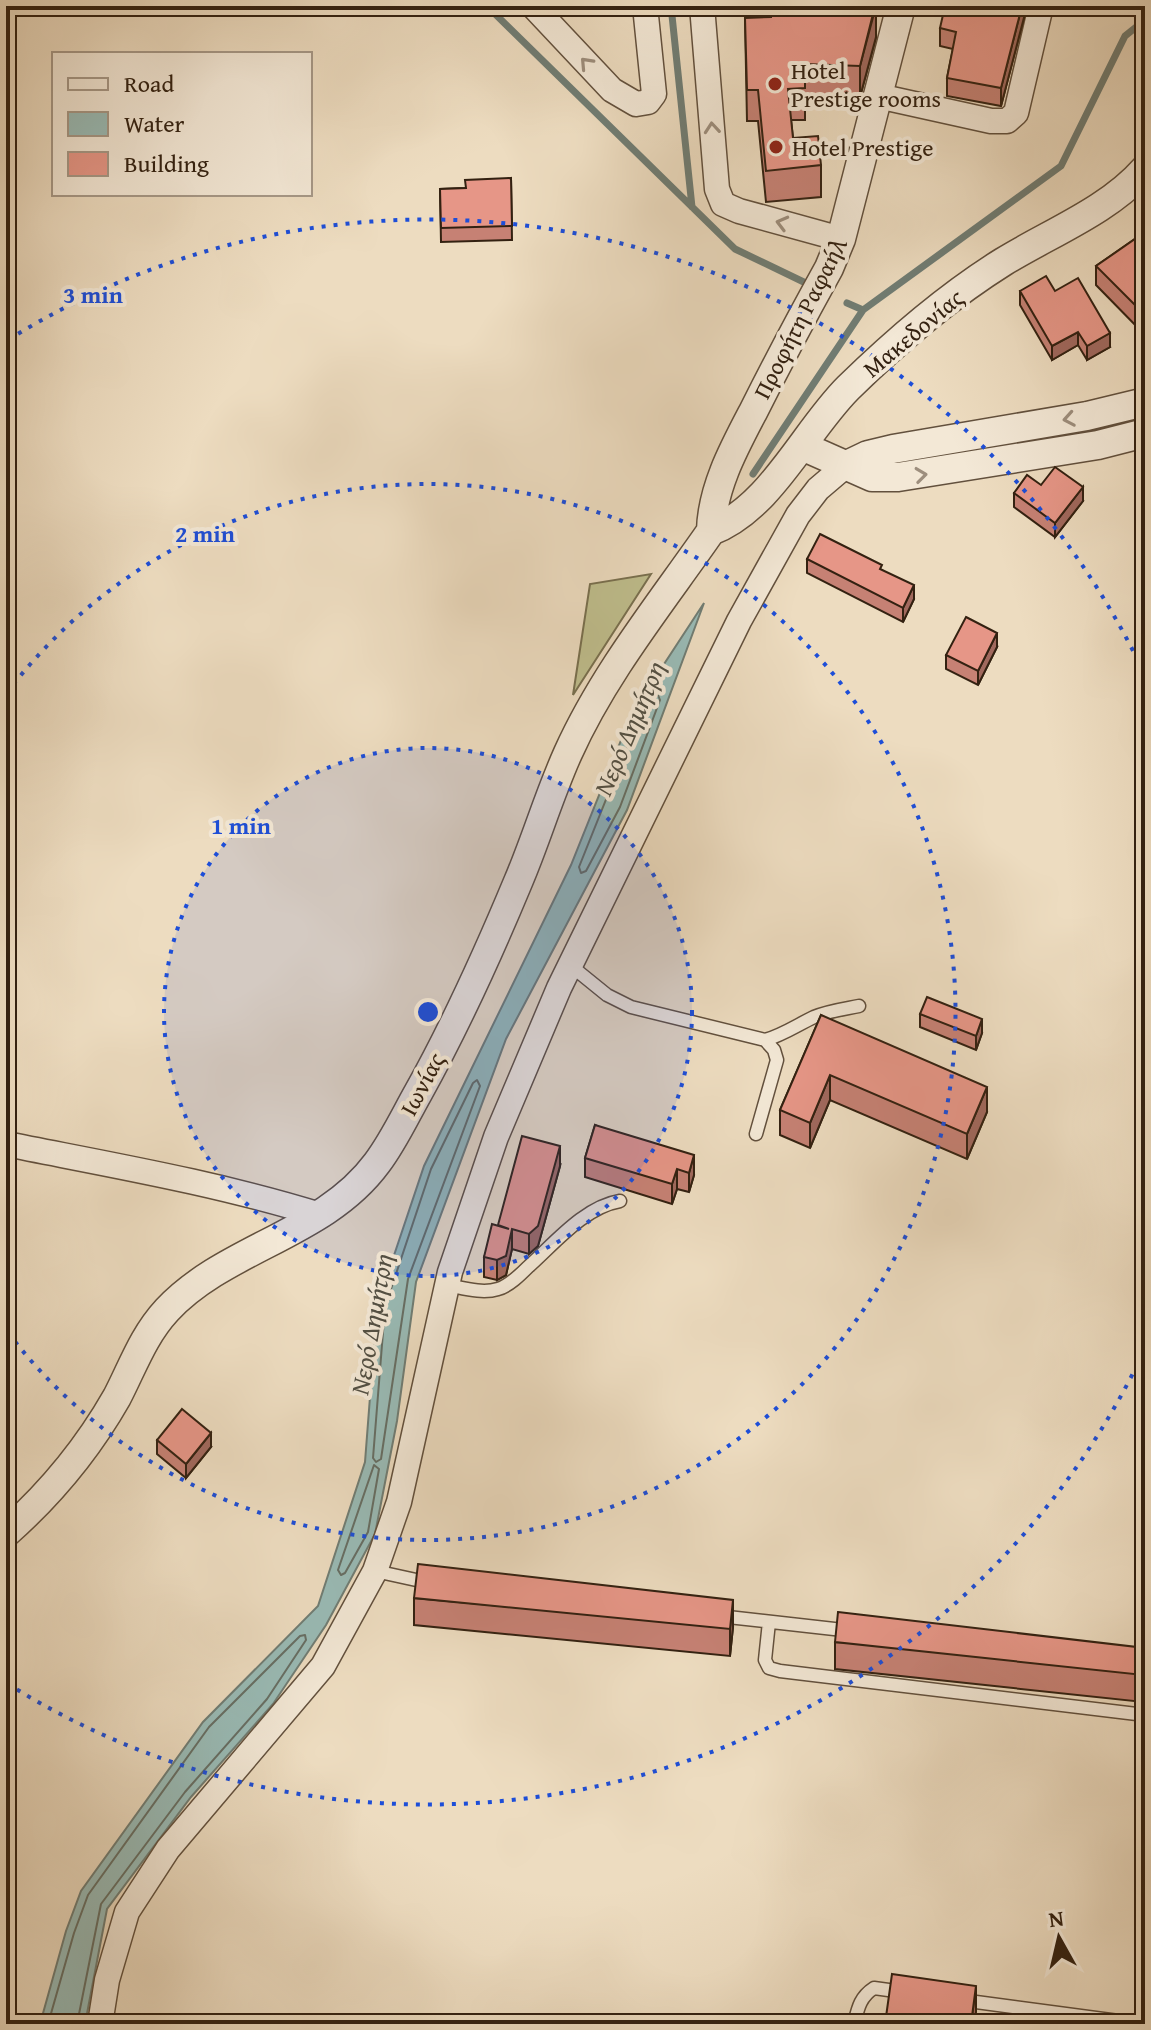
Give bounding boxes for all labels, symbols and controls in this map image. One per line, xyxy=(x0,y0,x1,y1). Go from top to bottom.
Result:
legend xyxy=(52,52,312,196)
place label: Hotel Prestige rooms xyxy=(791,53,941,116)
one-way arrow xyxy=(581,57,595,72)
text: Road xyxy=(124,66,174,101)
marker: Hotel Prestige rooms xyxy=(766,75,784,93)
text: Water xyxy=(124,106,185,141)
one-way arrow xyxy=(704,121,721,134)
place label: Hotel Prestige xyxy=(792,130,934,165)
marker: Hotel Prestige xyxy=(767,138,785,156)
text: Building xyxy=(124,146,209,181)
one-way arrow xyxy=(775,216,789,232)
street label: Προφήτη Ραφαήλ xyxy=(744,230,856,405)
text: 3 min xyxy=(63,277,123,312)
street label: Μακεδονίας xyxy=(855,280,971,386)
one-way arrow xyxy=(1062,409,1076,426)
one-way arrow xyxy=(914,467,927,484)
text: 2 min xyxy=(175,516,235,551)
water label: Νερό Δημήτρη xyxy=(583,655,675,802)
text: 1 min xyxy=(211,808,271,843)
centre of rings xyxy=(414,998,442,1026)
street label: Ιωνίας xyxy=(391,1046,453,1122)
water label: Νερό Δημήτρη xyxy=(339,1250,403,1399)
north arrow xyxy=(1019,1898,1099,1978)
text: N xyxy=(1047,1901,1066,1935)

